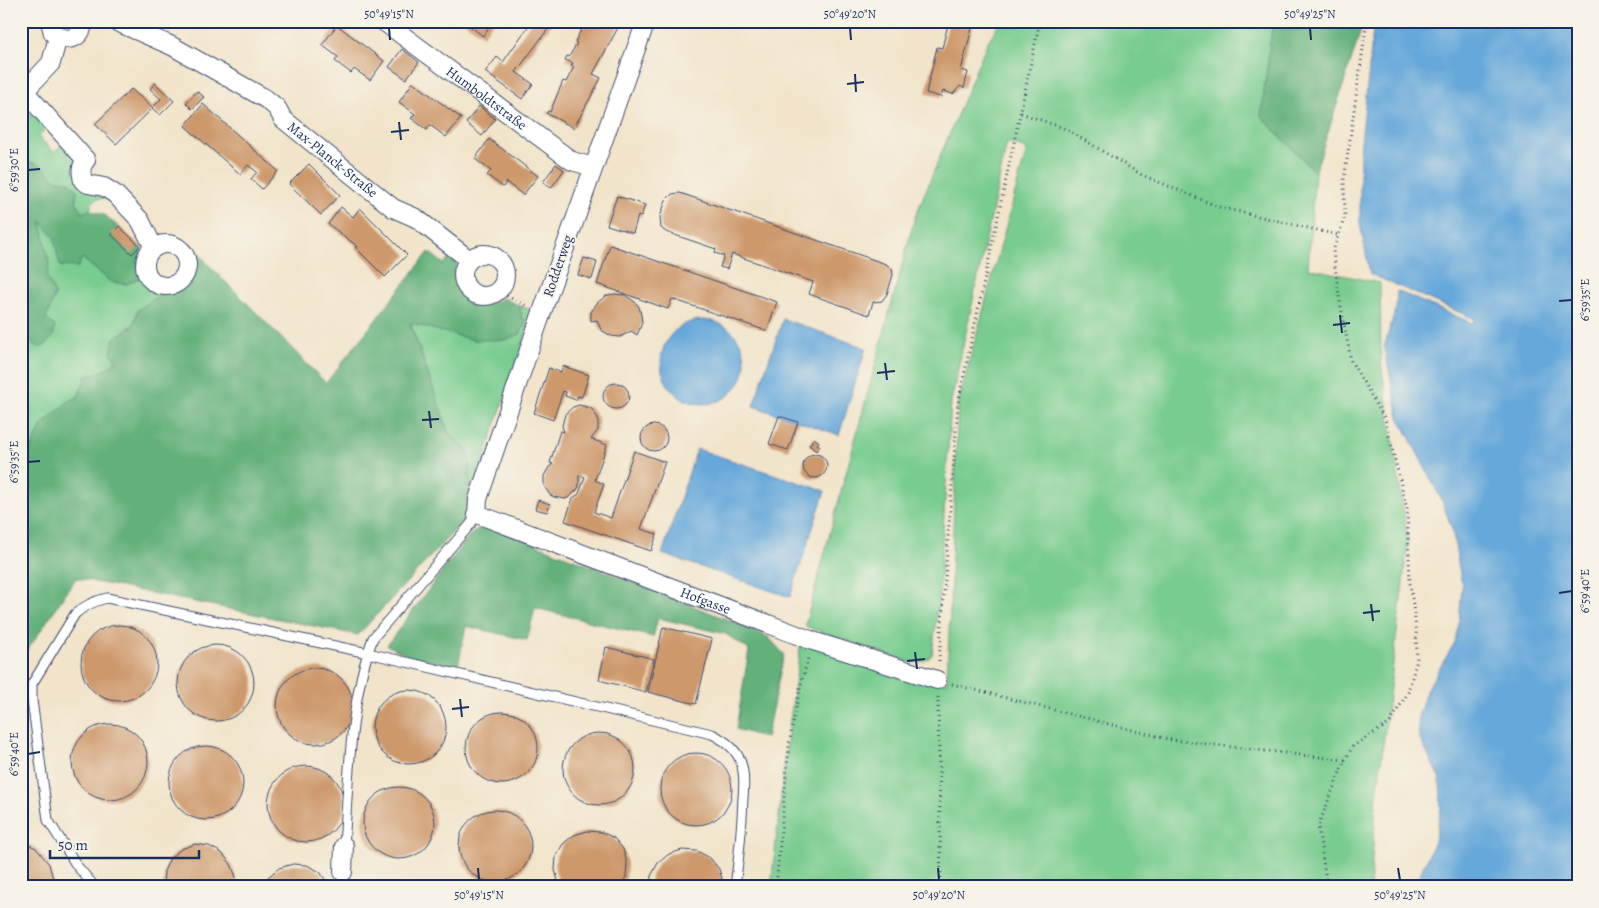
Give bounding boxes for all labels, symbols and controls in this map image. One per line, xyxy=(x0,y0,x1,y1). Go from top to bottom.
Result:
text: 50°49'15"N xyxy=(364,6,414,22)
text: 50°49'20"N xyxy=(824,6,877,22)
text: 50°49'25"N xyxy=(1284,6,1336,22)
street label: Humboldtstraße xyxy=(442,62,531,134)
street label: Max-Planck-Straße xyxy=(284,117,382,202)
text: 6°59'30"E xyxy=(6,148,22,192)
street label: Rodderweg xyxy=(538,232,578,300)
text: 6°59'35"E xyxy=(1577,279,1593,321)
text: 6°59'35"E xyxy=(6,441,22,483)
text: 6°59'40"E xyxy=(1577,569,1593,613)
street label: Hofgasse xyxy=(678,582,733,619)
text: 6°59'40"E xyxy=(6,732,22,776)
scale bar xyxy=(50,828,199,860)
text: 50 m xyxy=(58,835,88,855)
text: 50°49'15"N xyxy=(454,887,504,903)
text: 50°49'20"N xyxy=(913,887,966,903)
text: 50°49'25"N xyxy=(1374,887,1426,903)

